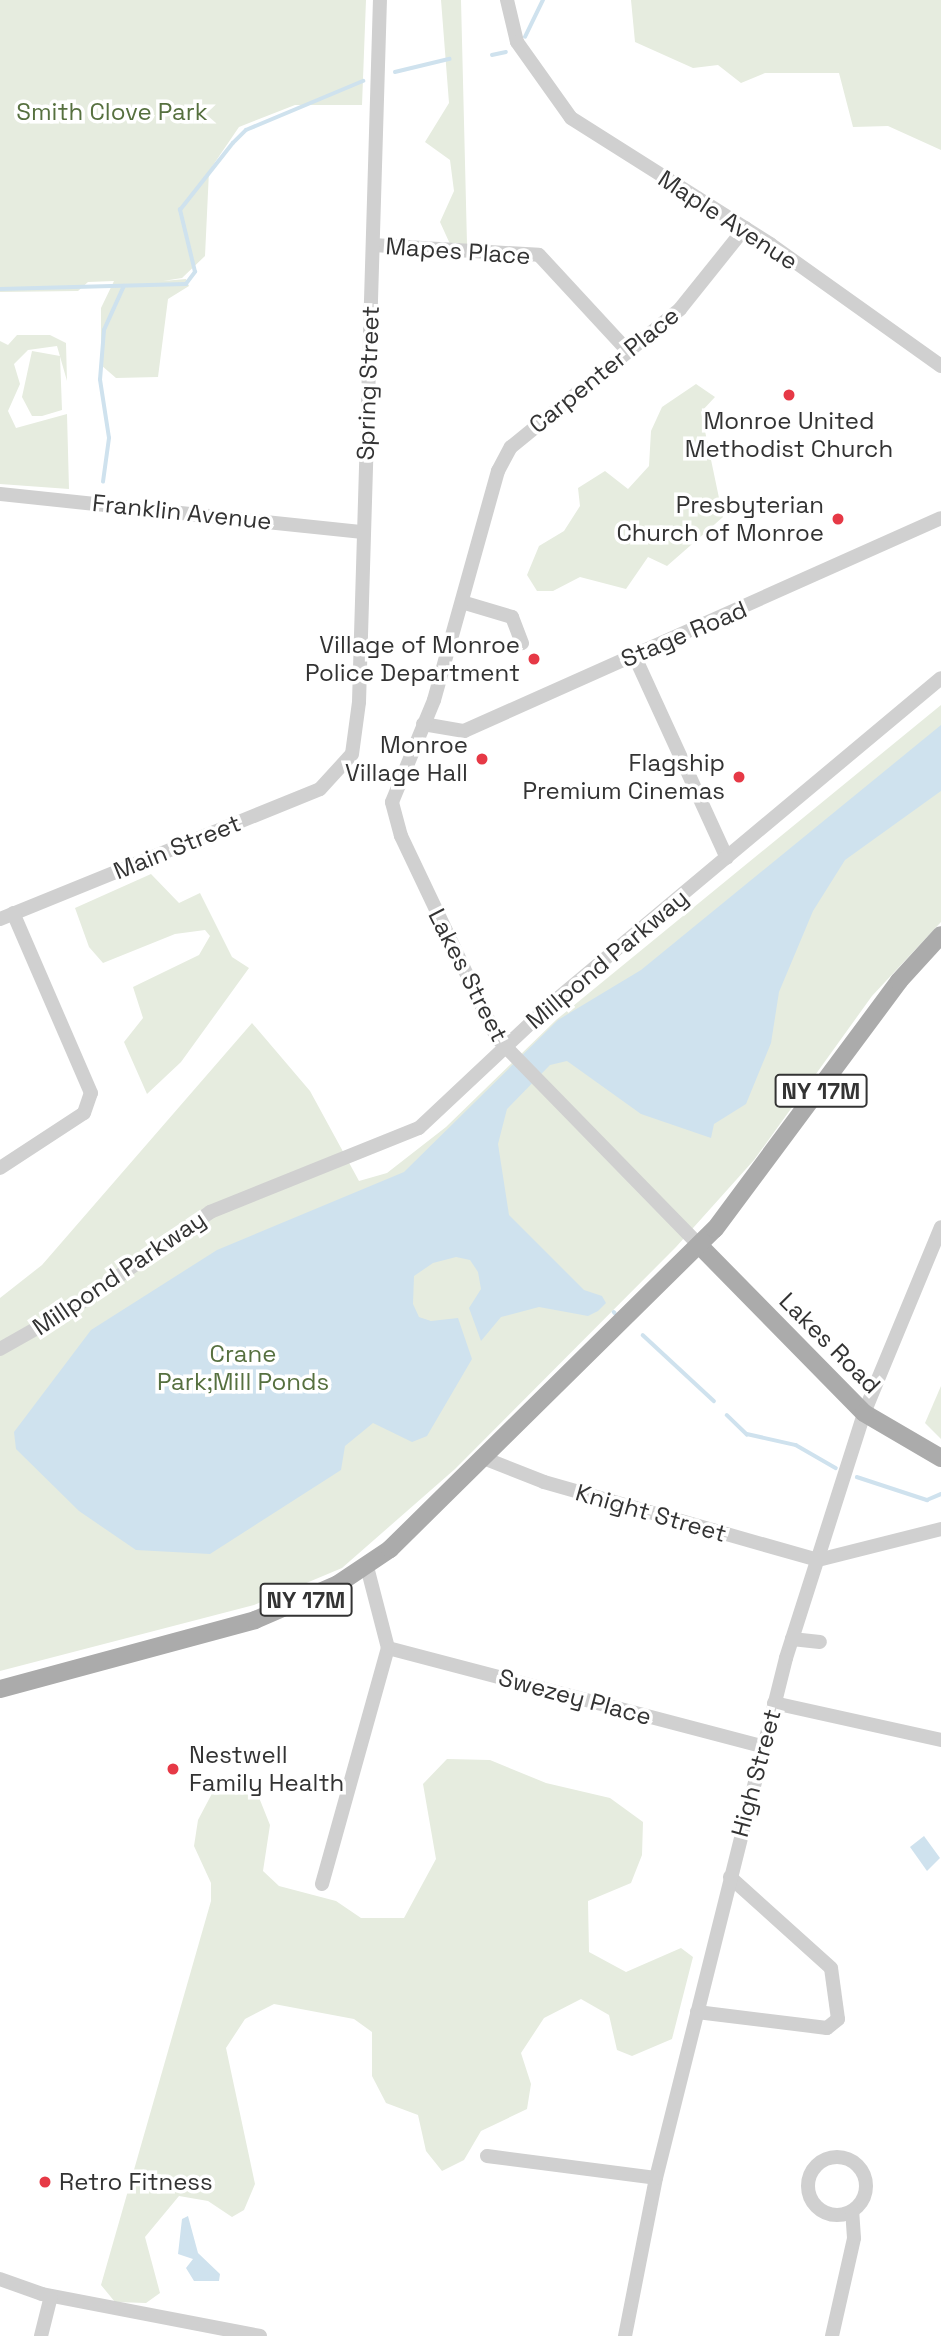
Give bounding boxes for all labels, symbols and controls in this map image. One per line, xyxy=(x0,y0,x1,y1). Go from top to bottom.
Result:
park label: Smith Clove Park xyxy=(16,98,208,126)
street label: Maple Avenue xyxy=(653,164,803,276)
street label: Mapes Place xyxy=(384,232,532,270)
street label: Carpenter Place xyxy=(523,301,685,439)
street label: Spring Street xyxy=(351,305,385,461)
marker: Monroe United Methodist Church xyxy=(781,387,797,403)
place label: Monroe United Methodist Church xyxy=(685,407,893,463)
street label: Franklin Avenue xyxy=(91,488,273,536)
place label: Presbyterian Church of Monroe xyxy=(616,491,824,547)
marker: Presbyterian Church of Monroe xyxy=(830,511,846,527)
street label: Stage Road xyxy=(617,595,751,673)
place label: Village of Monroe Police Department xyxy=(305,631,520,687)
marker: Village of Monroe Police Department xyxy=(526,651,542,667)
place label: Monroe Village Hall xyxy=(345,731,468,787)
place label: Flagship Premium Cinemas xyxy=(523,749,725,805)
marker: Monroe Village Hall xyxy=(474,751,490,767)
marker: Flagship Premium Cinemas xyxy=(731,769,747,785)
street label: Main Street xyxy=(109,808,245,886)
street label: Millpond Parkway xyxy=(520,883,694,1035)
street label: Lakes Street xyxy=(422,904,514,1046)
road number: NY 17M xyxy=(774,1072,868,1110)
street label: Millpond Parkway xyxy=(27,1205,211,1341)
street label: Lakes Road xyxy=(773,1286,887,1400)
park label: Crane Park;Mill Ponds xyxy=(157,1340,329,1396)
street label: Knight Street xyxy=(572,1478,730,1548)
road number: NY 17M xyxy=(259,1581,353,1620)
street label: Swezey Place xyxy=(495,1663,655,1731)
street label: High Street xyxy=(725,1706,787,1840)
place label: Nestwell Family Health xyxy=(189,1741,344,1797)
marker: Nestwell Family Health xyxy=(163,1759,183,1779)
place label: Retro Fitness xyxy=(59,2168,213,2196)
marker: Retro Fitness xyxy=(37,2174,53,2190)

